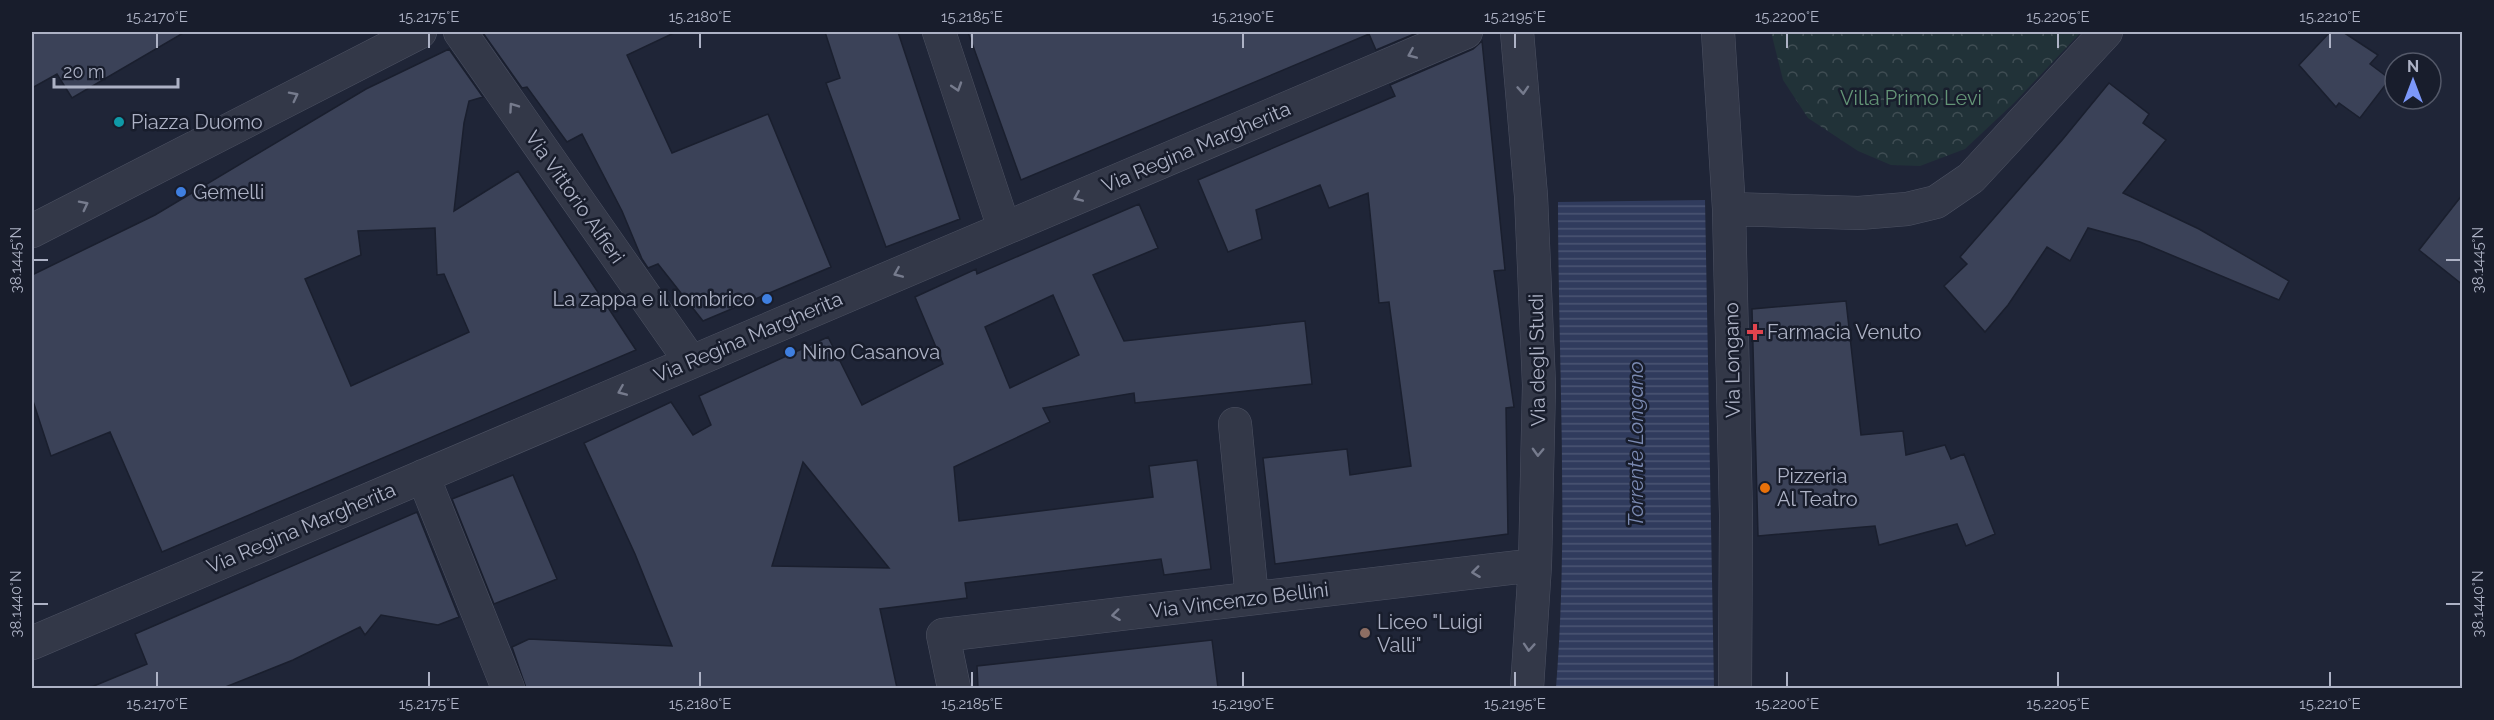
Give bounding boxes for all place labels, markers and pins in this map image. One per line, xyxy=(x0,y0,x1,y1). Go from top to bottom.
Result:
place label: Piazza Duomo xyxy=(131,110,263,134)
marker: Piazza Duomo xyxy=(112,115,126,129)
place label: Gemelli xyxy=(193,180,264,204)
marker: Gemelli xyxy=(174,185,188,199)
place label: La zappa e il lombrico xyxy=(553,287,755,311)
marker: La zappa e il lombrico xyxy=(760,292,774,306)
place label: Farmacia Venuto xyxy=(1767,320,1921,344)
marker: Farmacia Venuto xyxy=(1748,325,1762,339)
place label: Nino Casanova xyxy=(802,340,940,364)
marker: Nino Casanova xyxy=(783,345,797,359)
place label: Pizzeria Al Teatro xyxy=(1777,464,1858,511)
marker: Pizzeria Al Teatro xyxy=(1758,481,1772,495)
place label: Liceo "Luigi Valli" xyxy=(1377,610,1483,657)
marker: Liceo "Luigi Valli" xyxy=(1358,626,1372,640)

